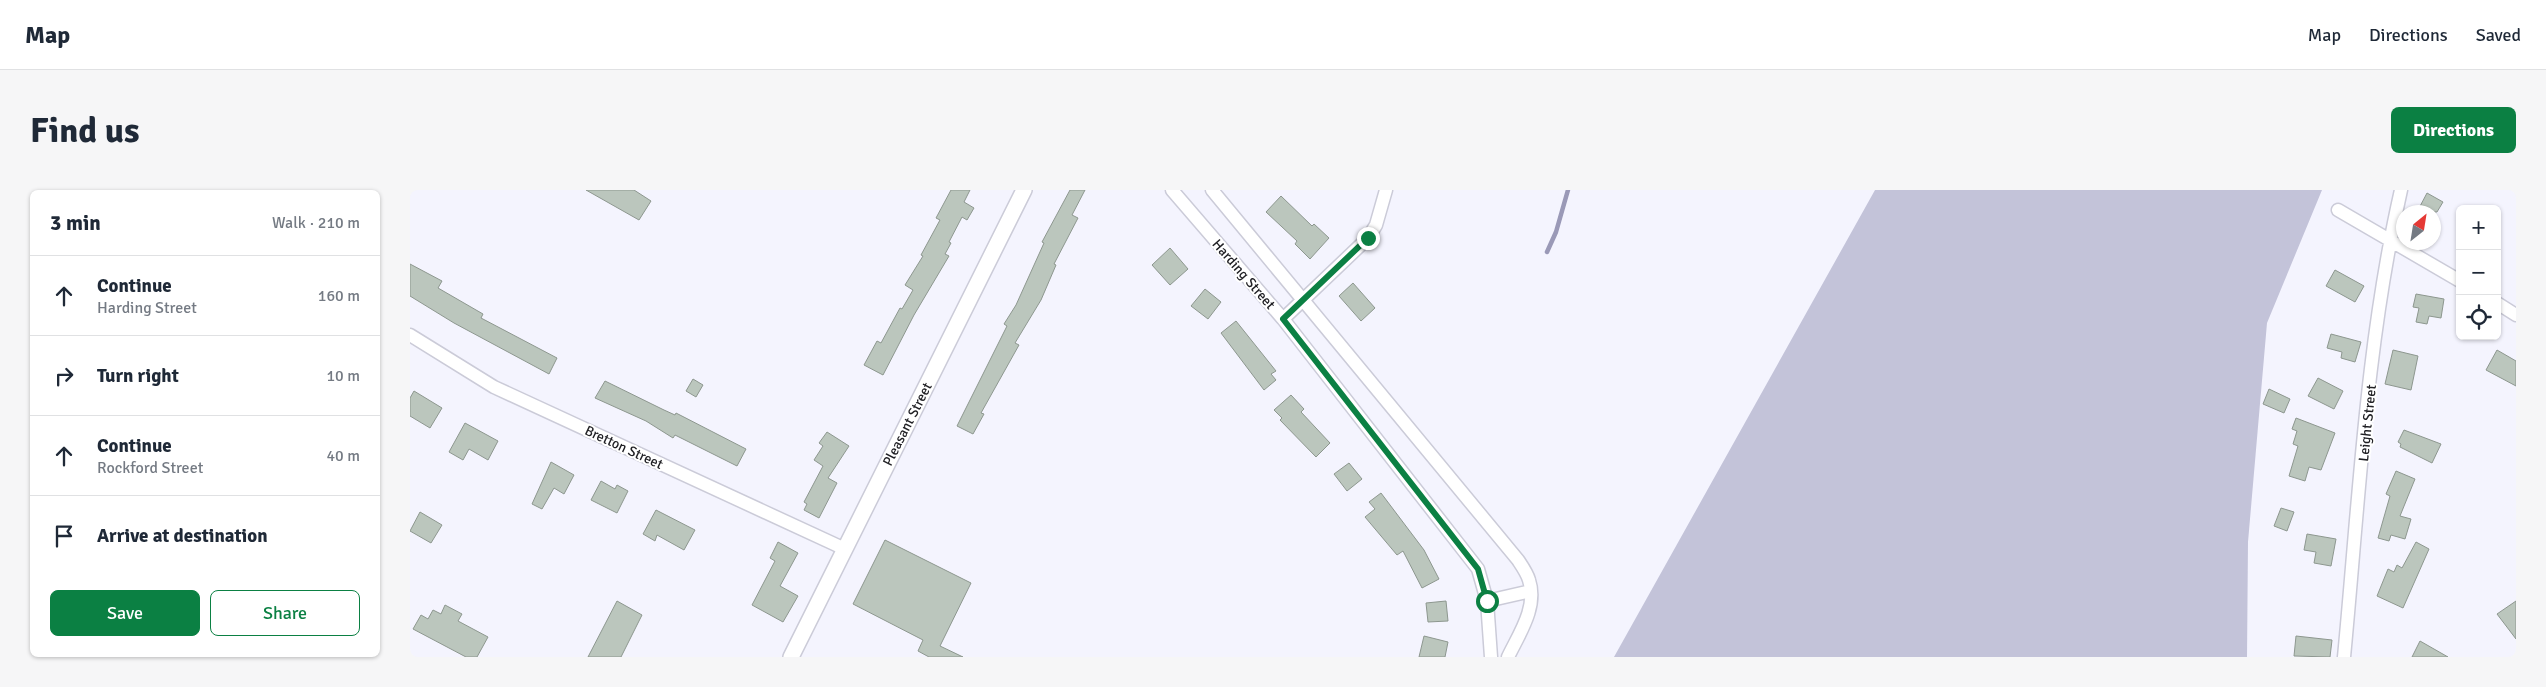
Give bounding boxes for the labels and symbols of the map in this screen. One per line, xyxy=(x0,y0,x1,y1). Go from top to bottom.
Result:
north arrow xyxy=(2396,205,2441,250)
route end xyxy=(1357,227,1380,250)
street label: Harding Street xyxy=(1209,236,1279,313)
street label: Pleasant Street xyxy=(879,380,936,469)
street label: Leight Street xyxy=(2355,384,2380,462)
street label: Bretton Street xyxy=(582,422,666,473)
route start xyxy=(1476,590,1499,613)

